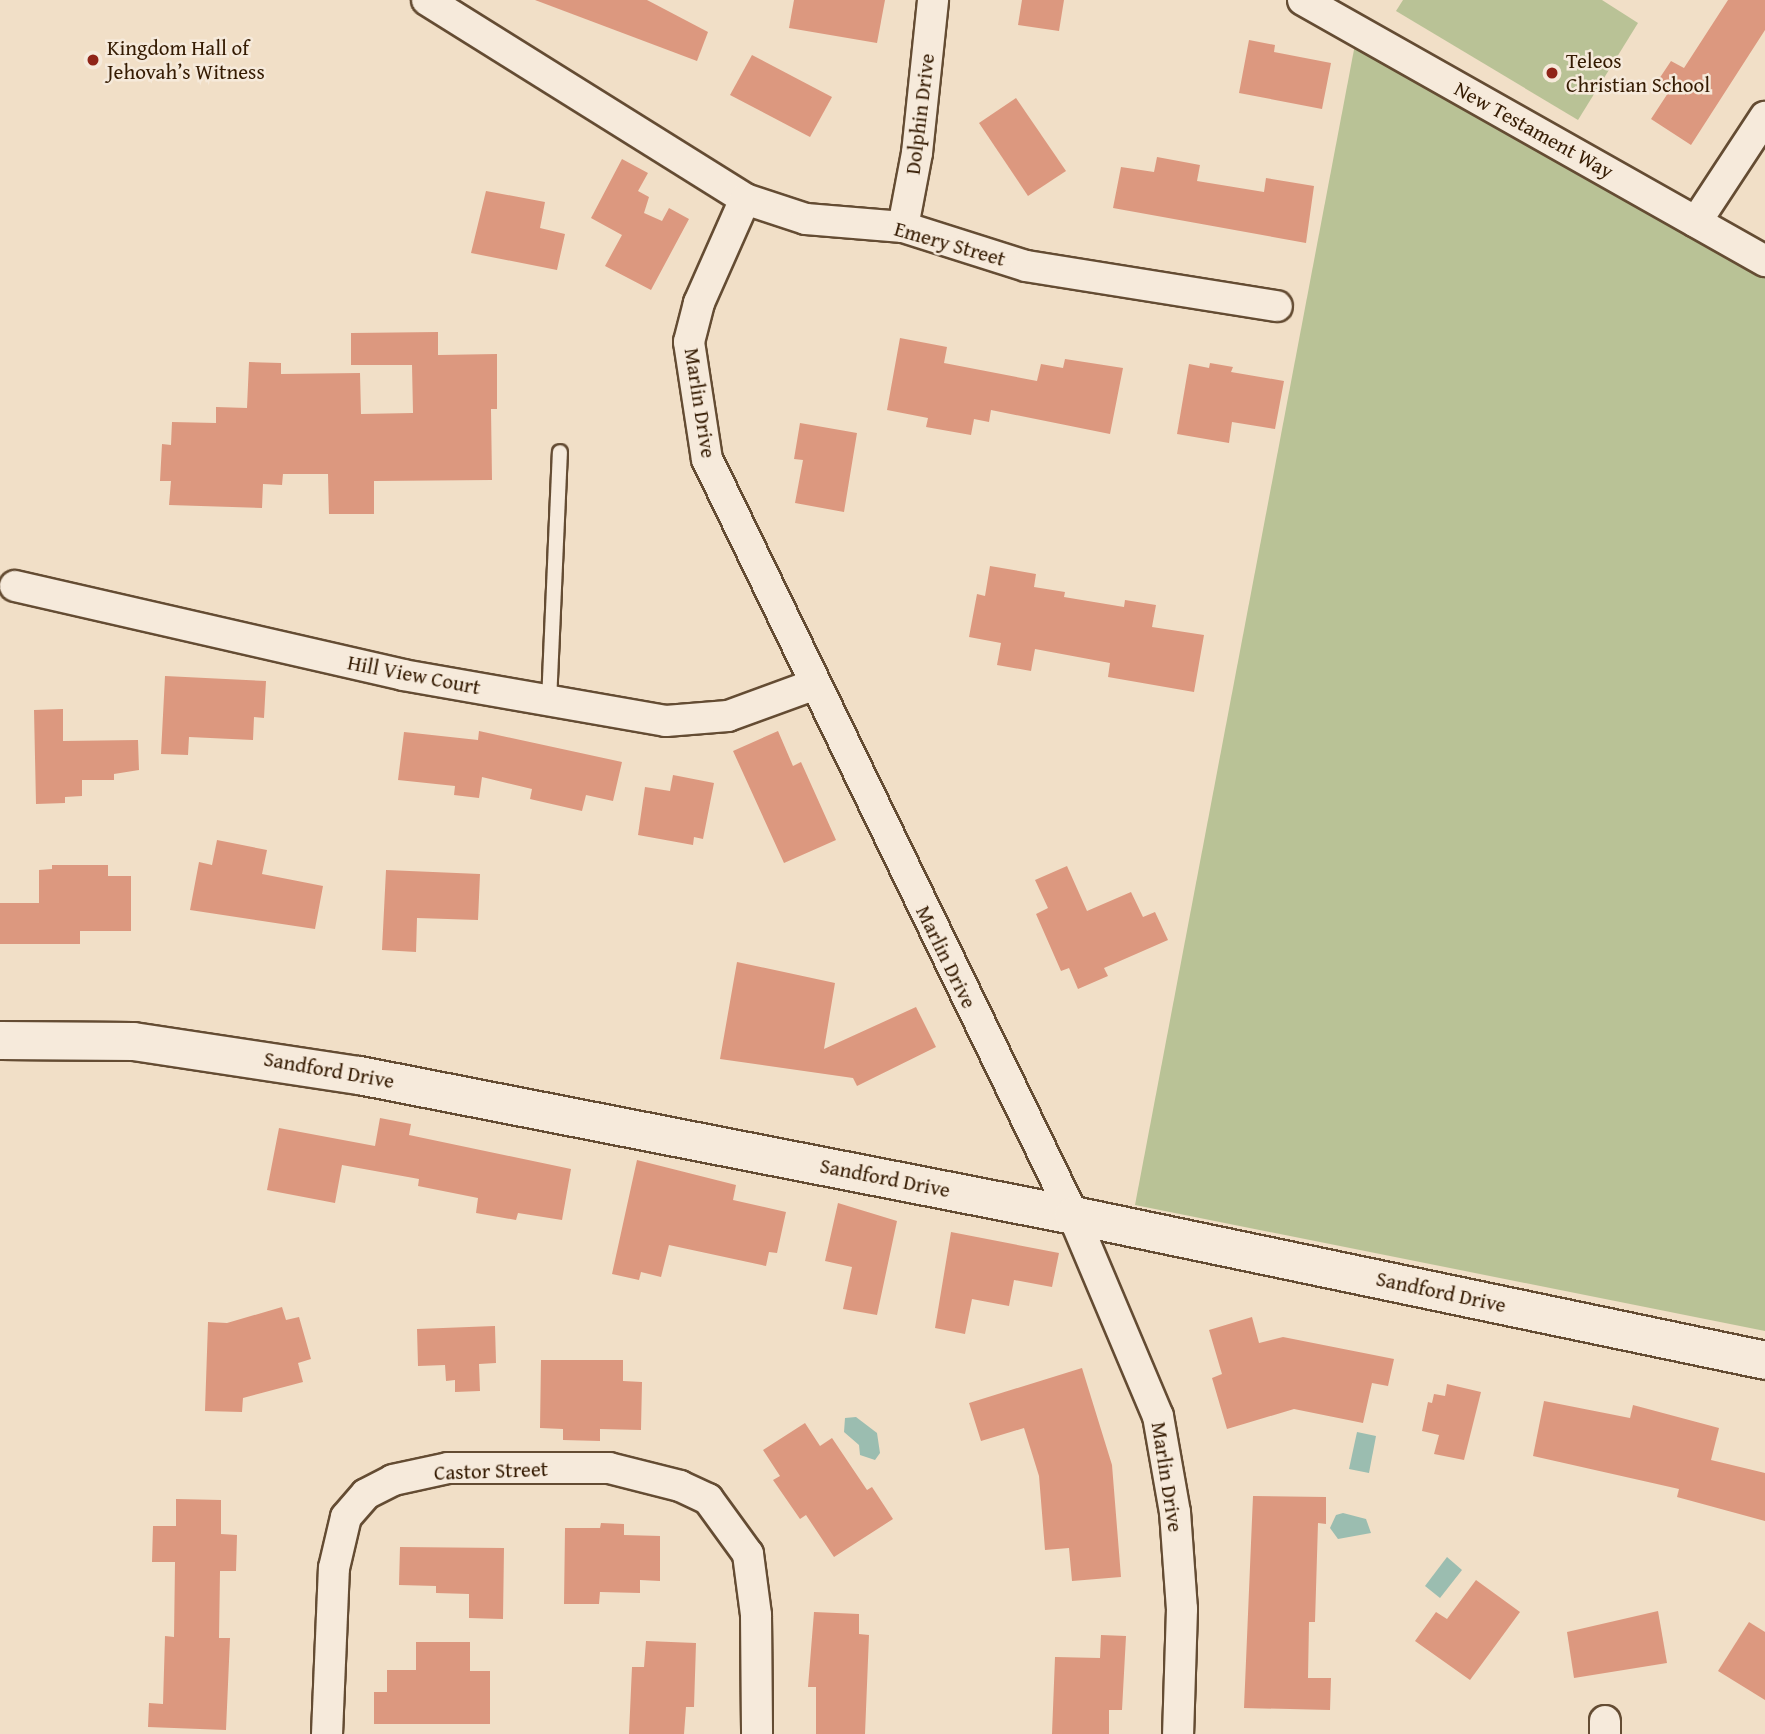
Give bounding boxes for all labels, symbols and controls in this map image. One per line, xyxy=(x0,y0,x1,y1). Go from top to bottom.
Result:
place label: Kingdom Hall of Jehovah’s Witness xyxy=(107,35,265,85)
place label: Teleos Christian School xyxy=(1566,48,1710,98)
marker: Kingdom Hall of Jehovah’s Witness xyxy=(85,52,101,68)
street label: Dolphin Drive xyxy=(900,52,940,176)
marker: Teleos Christian School xyxy=(1544,65,1560,81)
street label: New Testament Way xyxy=(1450,76,1618,184)
street label: Emery Street xyxy=(891,216,1009,272)
street label: Marlin Drive xyxy=(679,346,721,460)
street label: Hill View Court xyxy=(345,650,483,700)
street label: Marlin Drive xyxy=(910,902,982,1012)
street label: Sandford Drive xyxy=(262,1046,396,1094)
street label: Sandford Drive xyxy=(818,1153,952,1203)
street label: Sandford Drive xyxy=(1374,1266,1508,1318)
street label: Marlin Drive xyxy=(1146,1420,1188,1534)
street label: Castor Street xyxy=(433,1456,549,1486)

